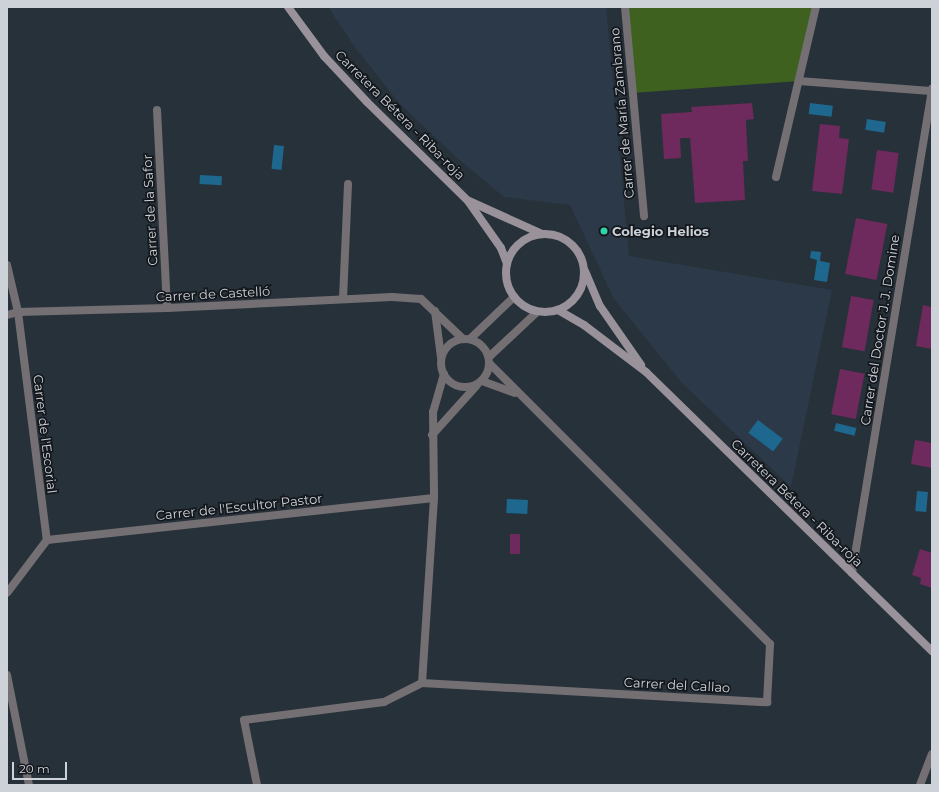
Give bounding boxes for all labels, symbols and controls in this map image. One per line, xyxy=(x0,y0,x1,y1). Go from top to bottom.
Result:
street label: Carrer de María Zambrano xyxy=(607,27,637,199)
street label: Carretera Bétera - Riba-roja xyxy=(332,47,468,183)
street label: Carrer de la Safor xyxy=(139,154,161,266)
place label: Colegio Helios xyxy=(612,223,709,239)
marker: Colegio Helios xyxy=(599,226,609,236)
street label: Carrer del Doctor J. J. Domine xyxy=(857,233,903,427)
street label: Carrer de Castelló xyxy=(155,283,271,305)
street label: Carrer de l'Escorial xyxy=(30,374,60,494)
street label: Carretera Bétera - Riba-roja xyxy=(728,436,866,570)
street label: Carrer de l'Escultor Pastor xyxy=(155,490,323,524)
street label: Carrer del Callao xyxy=(623,674,731,696)
scale bar xyxy=(14,754,69,780)
text: 20 m xyxy=(19,761,50,776)

